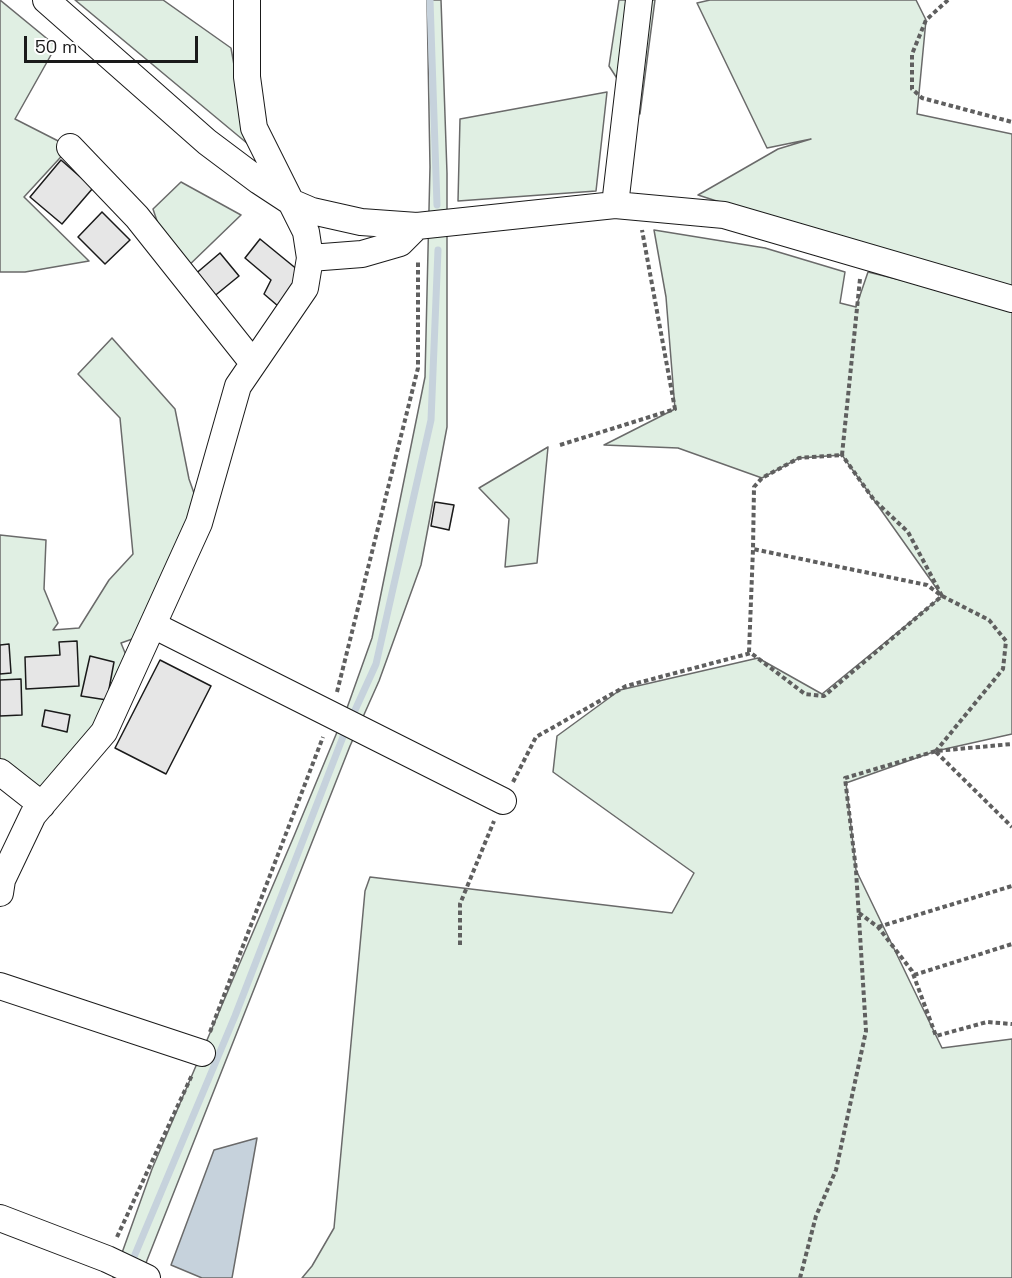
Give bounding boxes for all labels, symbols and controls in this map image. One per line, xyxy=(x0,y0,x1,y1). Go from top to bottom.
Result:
scale bar xyxy=(27,24,201,62)
text: 50 m xyxy=(35,35,77,58)

